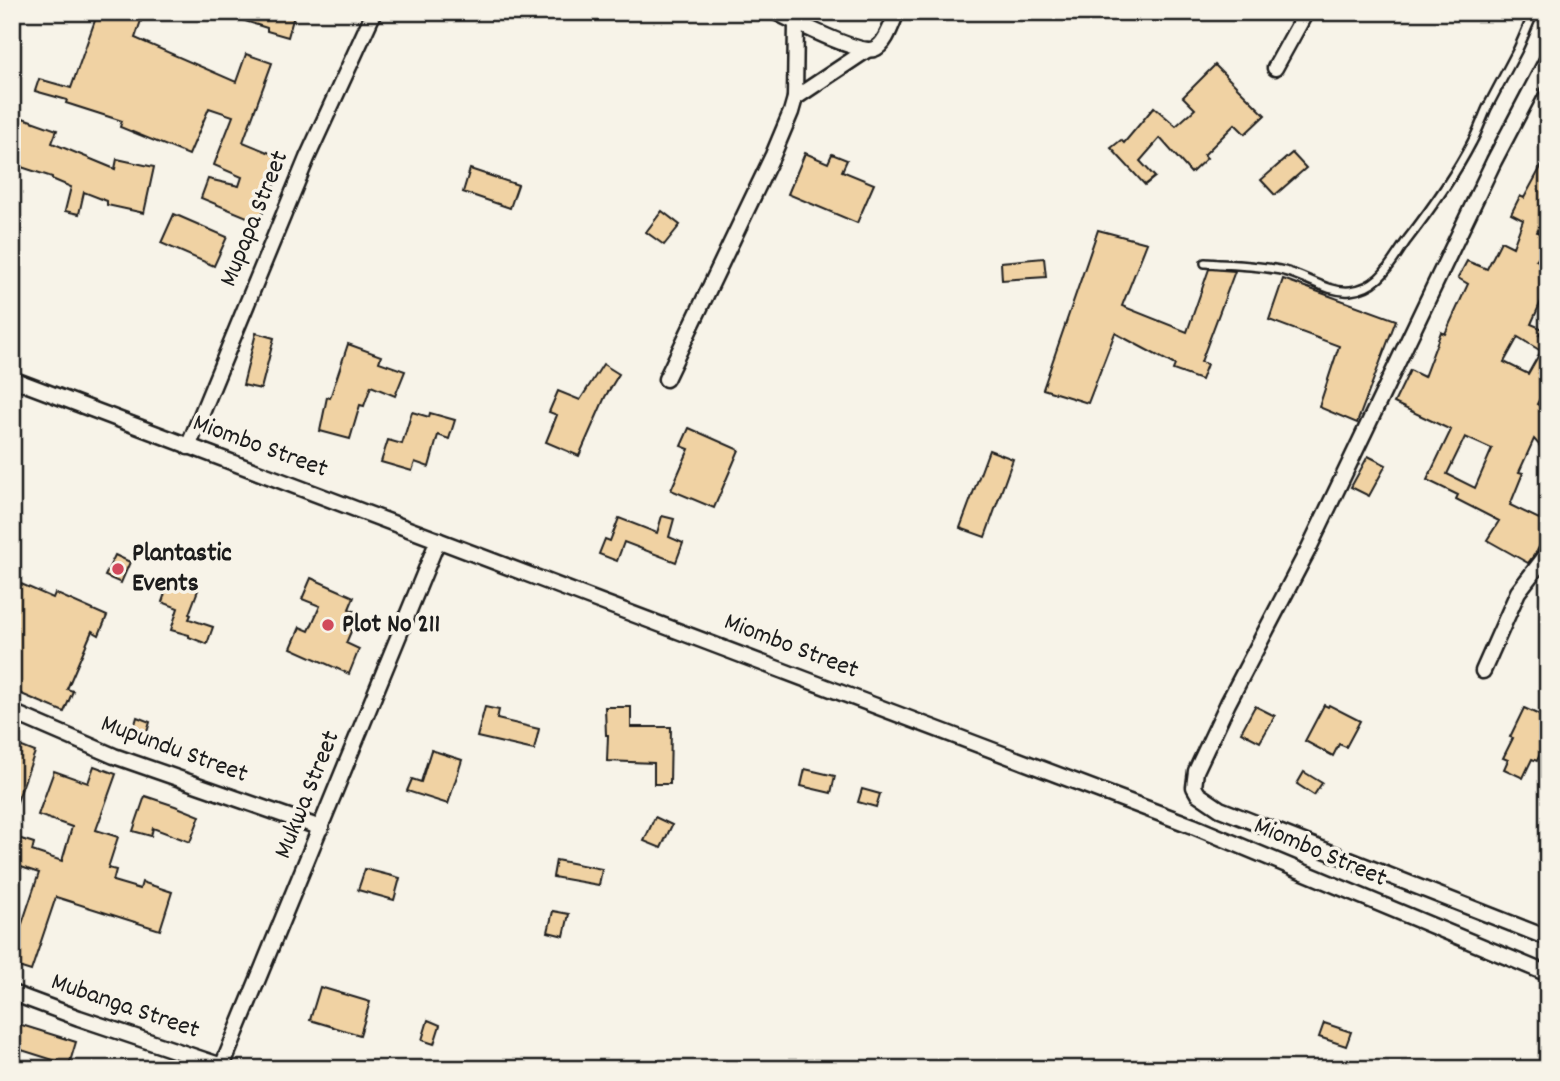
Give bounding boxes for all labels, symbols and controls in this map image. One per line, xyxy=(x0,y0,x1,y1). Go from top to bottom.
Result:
street label: Mupapa Street xyxy=(211,145,299,293)
street label: Miombo Street xyxy=(187,405,333,489)
place label: Plantastic Events xyxy=(132,536,232,603)
marker: Plantastic Events xyxy=(110,561,126,577)
street label: Miombo Street xyxy=(718,604,864,690)
place label: Plot No 211 xyxy=(342,607,440,644)
marker: Plot No 211 xyxy=(320,617,336,633)
street label: Mupundu Street xyxy=(95,706,253,794)
street label: Mukwa Street xyxy=(266,725,351,865)
street label: Miombo Street xyxy=(1248,808,1393,898)
street label: Mubanga Street xyxy=(46,964,205,1050)

